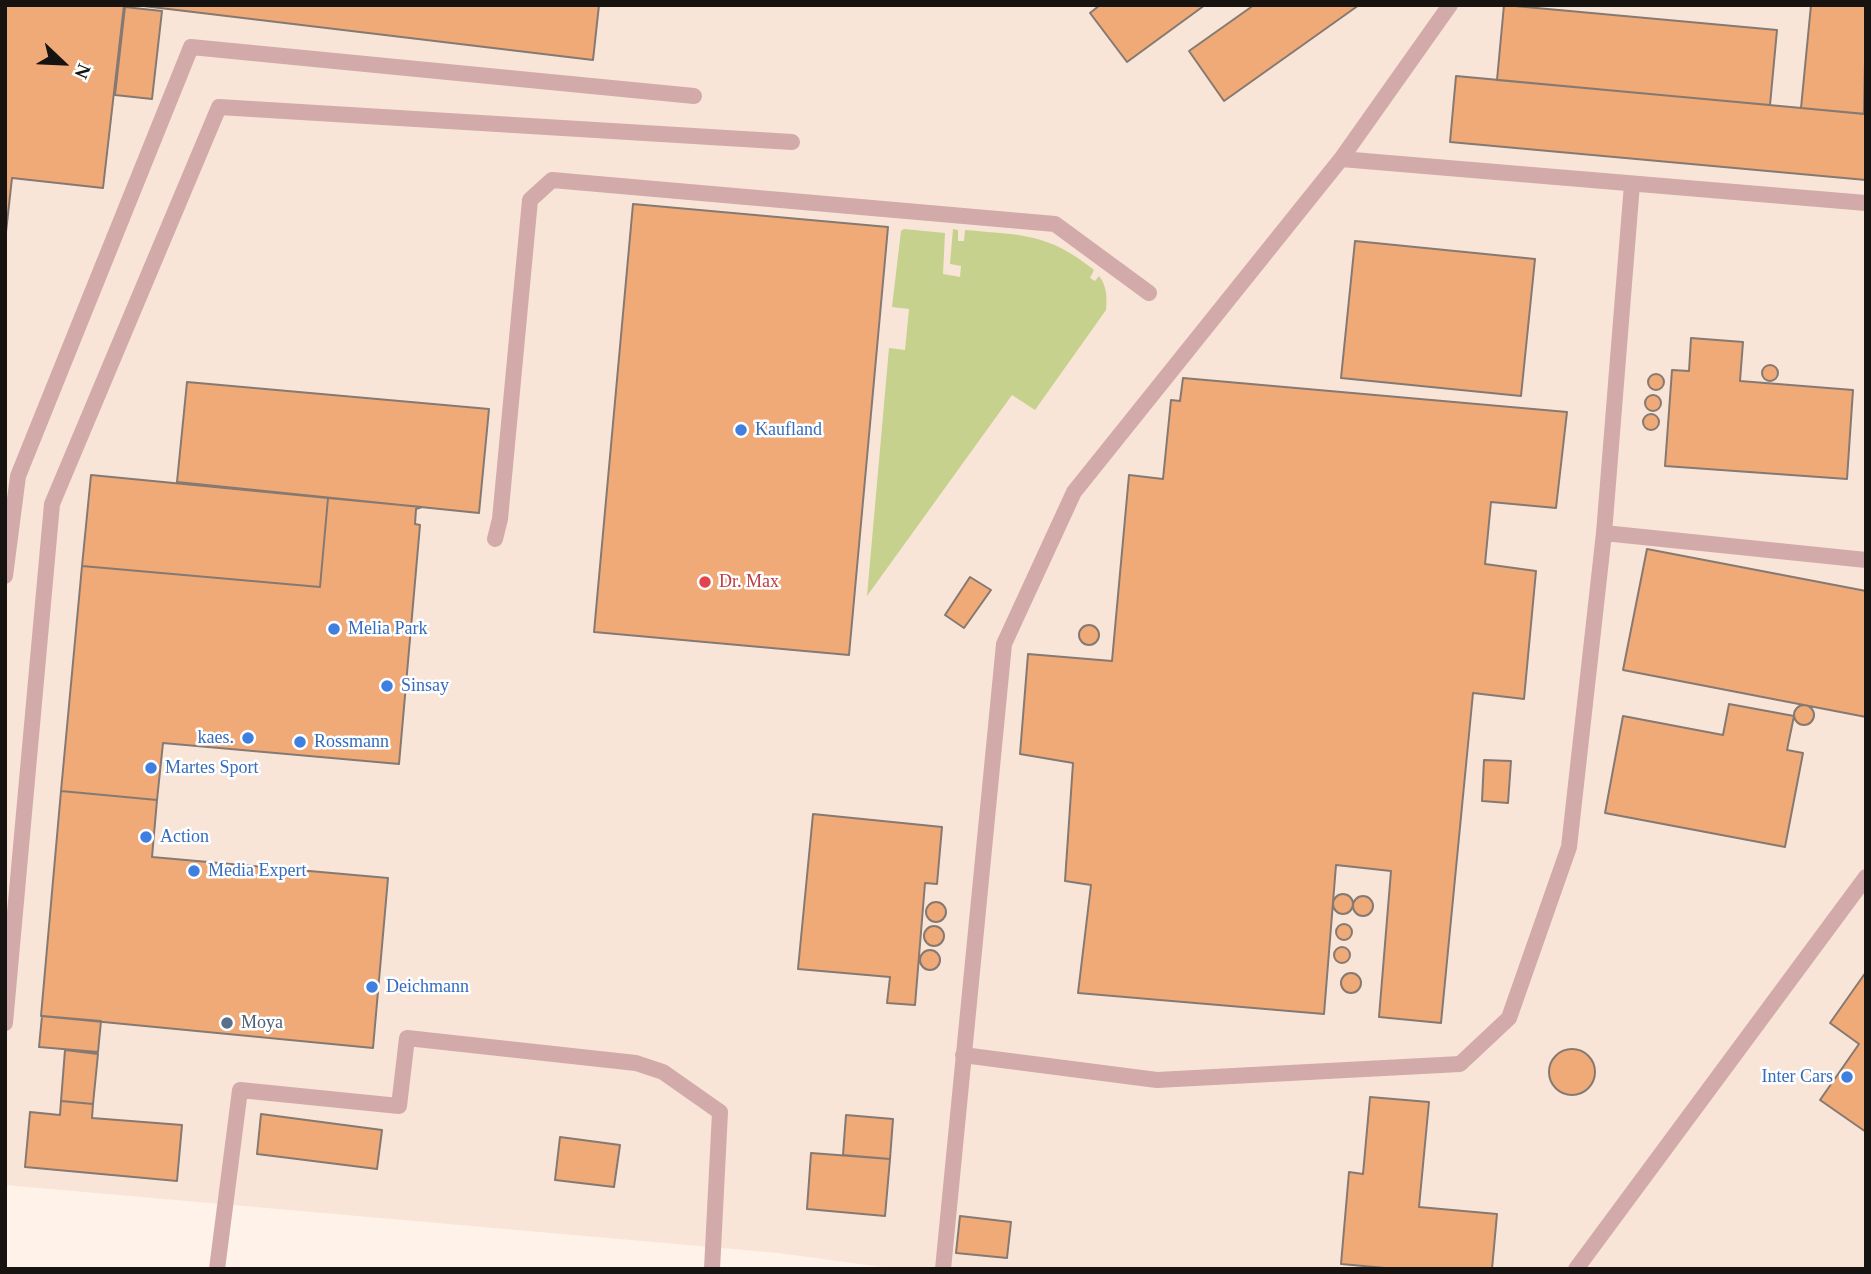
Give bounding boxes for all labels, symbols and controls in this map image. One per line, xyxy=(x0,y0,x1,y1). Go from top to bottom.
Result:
north arrow xyxy=(28,28,98,98)
text: N xyxy=(70,61,95,82)
place label: Kaufland xyxy=(755,419,822,441)
marker: Kaufland xyxy=(733,422,749,438)
place label: Dr. Max xyxy=(719,571,779,593)
marker: Dr. Max xyxy=(697,574,713,590)
place label: Melia Park xyxy=(348,618,427,640)
marker: Melia Park xyxy=(326,621,342,637)
place label: Sinsay xyxy=(401,675,449,697)
marker: Sinsay xyxy=(379,678,395,694)
place label: kaes. xyxy=(198,727,234,749)
marker: kaes. xyxy=(240,730,256,746)
place label: Rossmann xyxy=(314,731,389,753)
marker: Rossmann xyxy=(292,734,308,750)
place label: Martes Sport xyxy=(165,757,258,779)
marker: Martes Sport xyxy=(143,760,159,776)
place label: Action xyxy=(160,826,209,848)
marker: Action xyxy=(138,829,154,845)
place label: Media Expert xyxy=(208,860,306,882)
marker: Media Expert xyxy=(186,863,202,879)
place label: Deichmann xyxy=(386,976,469,998)
marker: Deichmann xyxy=(364,979,380,995)
place label: Moya xyxy=(241,1012,283,1034)
marker: Moya xyxy=(219,1015,235,1031)
place label: Inter Cars xyxy=(1762,1066,1833,1088)
marker: Inter Cars xyxy=(1839,1069,1855,1085)

